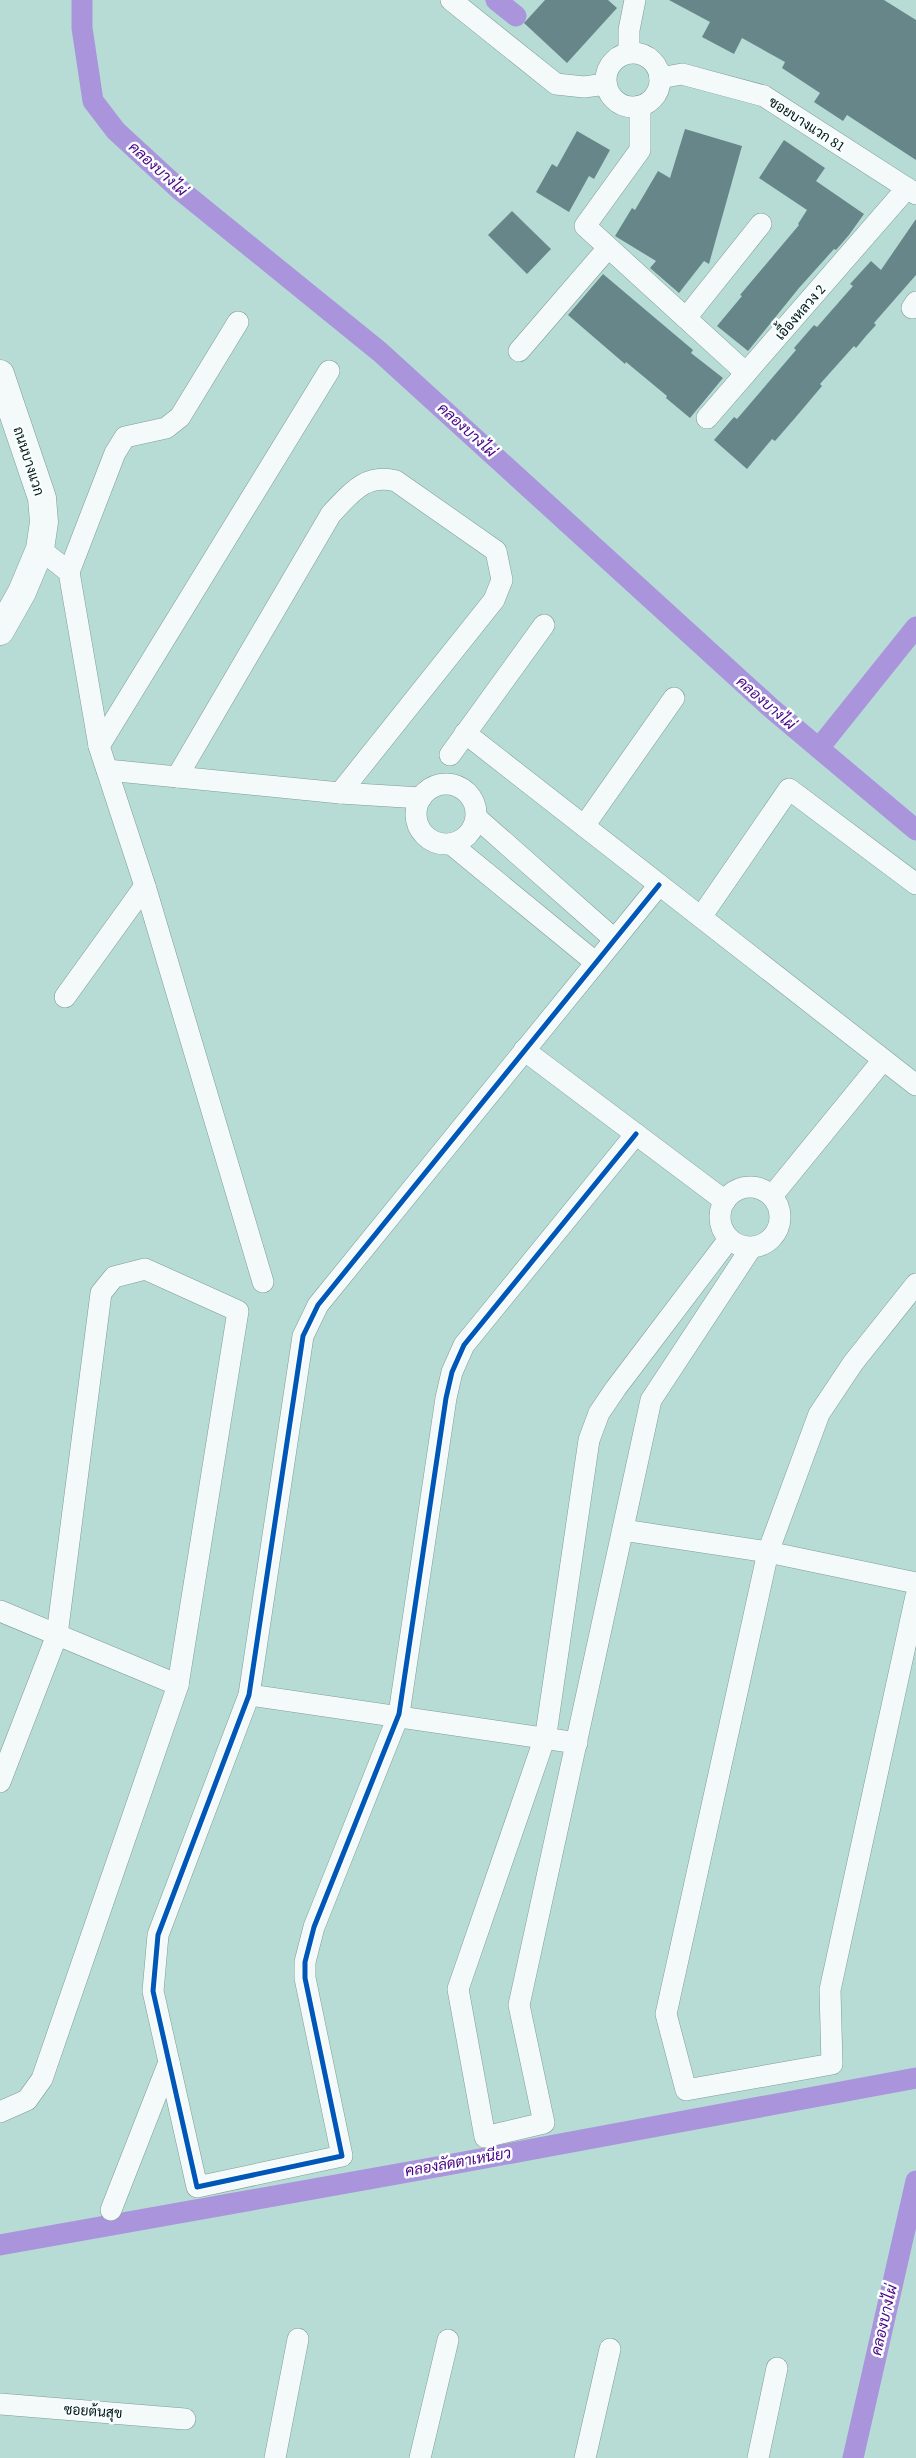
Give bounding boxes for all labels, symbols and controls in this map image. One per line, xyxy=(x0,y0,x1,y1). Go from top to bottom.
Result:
street label: ซอยบางแวก 81 xyxy=(765,92,849,156)
water label: คลองบางไผ่ xyxy=(124,137,193,201)
street label: เอื้องหลวง 2 xyxy=(769,278,830,344)
water label: คลองบางไผ่ xyxy=(433,398,502,462)
street label: ถนนบางแวก xyxy=(8,424,50,498)
water label: คลองบางไผ่ xyxy=(732,671,801,735)
water label: คลองลัดตาเหนียว xyxy=(403,2142,513,2181)
water label: คลองบางไผ่ xyxy=(865,2281,902,2357)
street label: ซอยต้นสุข xyxy=(63,2399,123,2423)

